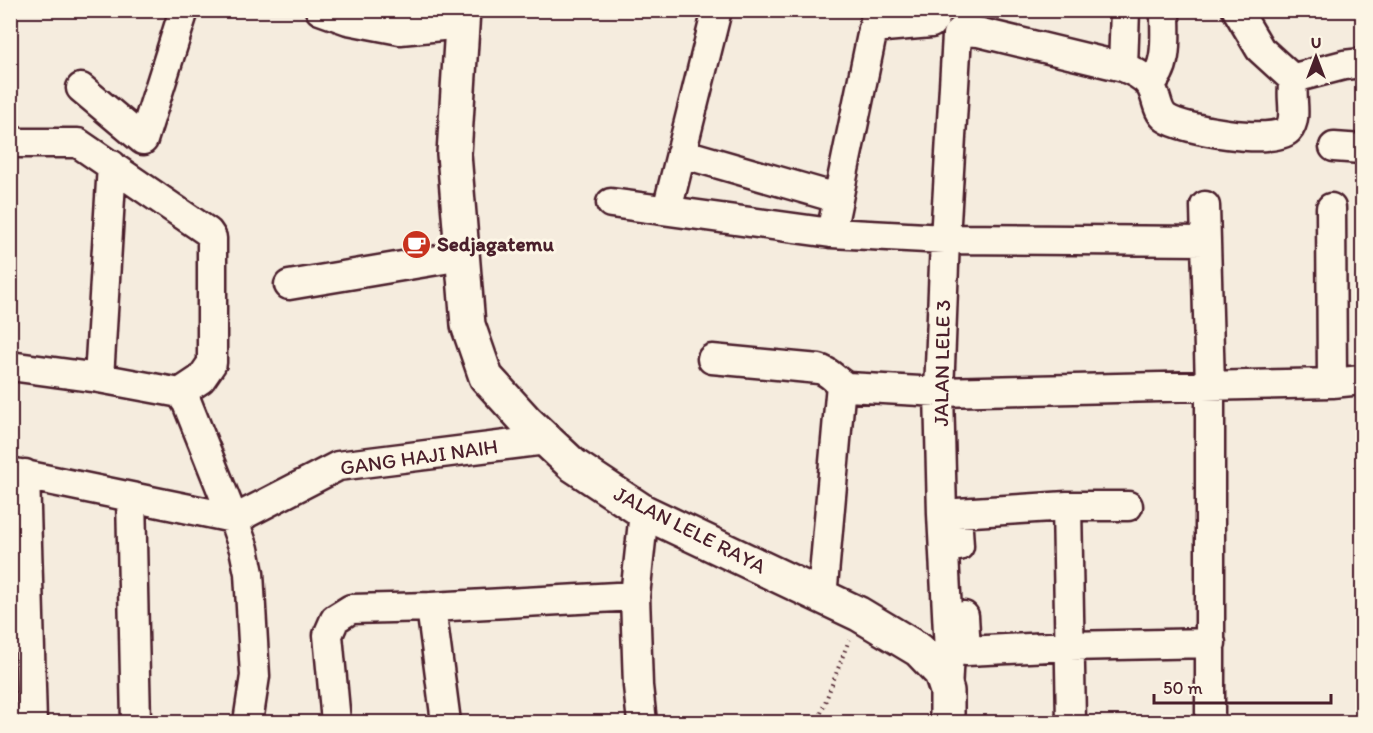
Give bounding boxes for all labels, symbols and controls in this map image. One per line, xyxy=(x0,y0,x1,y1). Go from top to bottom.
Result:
north arrow xyxy=(1286,27,1346,87)
text: U xyxy=(1311,33,1321,52)
cafe icon: Sedjagatemu xyxy=(400,228,432,260)
place label: Sedjagatemu xyxy=(437,231,554,257)
street label: JALAN LELE 3 xyxy=(928,299,955,427)
street label: GANG HAJI NAIH xyxy=(338,433,499,480)
street label: JALAN LELE RAYA xyxy=(610,480,771,579)
scale bar xyxy=(1154,667,1331,705)
text: 50 m xyxy=(1163,677,1203,699)

